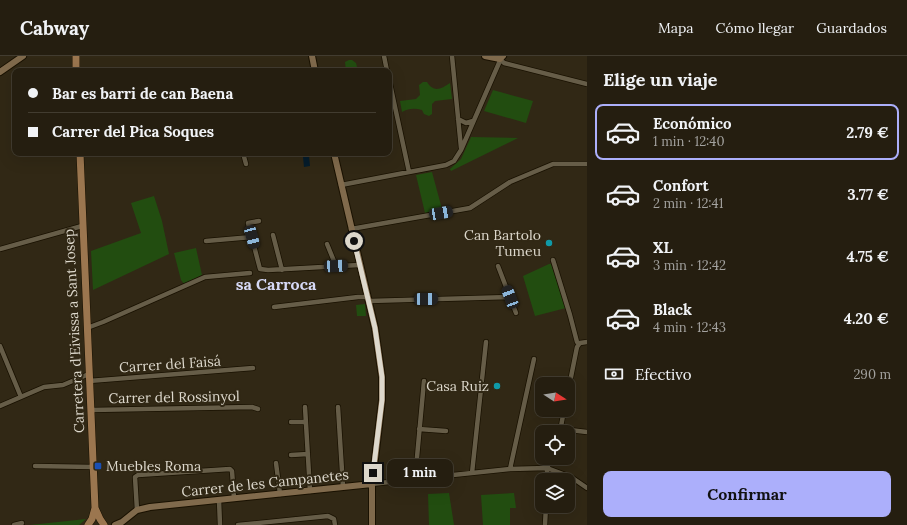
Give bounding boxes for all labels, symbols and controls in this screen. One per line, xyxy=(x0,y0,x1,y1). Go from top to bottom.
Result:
text: Cabway xyxy=(20,16,89,40)
text: Mapa xyxy=(658,19,694,37)
text: Cómo llegar xyxy=(716,19,794,37)
text: Guardados xyxy=(816,19,887,37)
text: Elige un viaje xyxy=(603,68,718,91)
text: Bar es barri de can Baena xyxy=(52,84,233,103)
icon: car xyxy=(605,114,641,150)
text: Económico xyxy=(653,114,732,133)
text: Carrer del Pica Soques xyxy=(52,122,214,141)
text: 2.79 € xyxy=(846,123,889,142)
text: 1 min · 12:40 xyxy=(653,133,725,150)
icon: car xyxy=(605,176,641,212)
text: Confort xyxy=(653,176,709,195)
text: 3.77 € xyxy=(847,185,889,204)
text: 2 min · 12:41 xyxy=(653,195,723,212)
car xyxy=(428,205,454,221)
car xyxy=(243,224,261,250)
place label: Can Bartolo Tumeu xyxy=(464,226,541,260)
street label: Carretera d'Eivissa a Sant Josep xyxy=(60,228,88,434)
route start xyxy=(345,232,363,250)
marker: Can Bartolo Tumeu xyxy=(544,238,554,248)
icon: car xyxy=(605,238,641,274)
text: XL xyxy=(653,238,673,257)
text: 4.75 € xyxy=(847,247,889,266)
text: 3 min · 12:42 xyxy=(653,257,726,274)
car xyxy=(324,259,348,273)
district label: sa Carroca xyxy=(236,274,317,294)
car xyxy=(500,284,520,310)
car xyxy=(414,293,438,305)
icon: car xyxy=(605,300,641,336)
text: Black xyxy=(653,300,692,319)
text: 4.20 € xyxy=(844,309,889,328)
text: 4 min · 12:43 xyxy=(653,319,726,336)
street label: Carrer del Faisá xyxy=(119,351,221,377)
icon: cash xyxy=(603,363,625,385)
text: Efectivo xyxy=(635,365,692,384)
text: 290 m xyxy=(853,366,891,383)
place label: Casa Ruiz xyxy=(426,377,489,395)
north arrow xyxy=(535,377,575,417)
map controls xyxy=(535,377,575,513)
marker: Casa Ruiz xyxy=(492,381,502,391)
street label: Carrer del Rossinyol xyxy=(108,387,240,407)
button: locate xyxy=(535,425,575,465)
place label: Muebles Roma xyxy=(106,457,201,475)
callout: 1 min xyxy=(387,459,453,487)
marker: Muebles Roma xyxy=(93,461,103,471)
route end xyxy=(364,464,382,482)
text: 1 min xyxy=(403,464,437,481)
street label: Carrer de les Campanetes xyxy=(180,465,350,501)
button: Confirmar xyxy=(603,471,891,517)
button: layers xyxy=(535,473,575,513)

